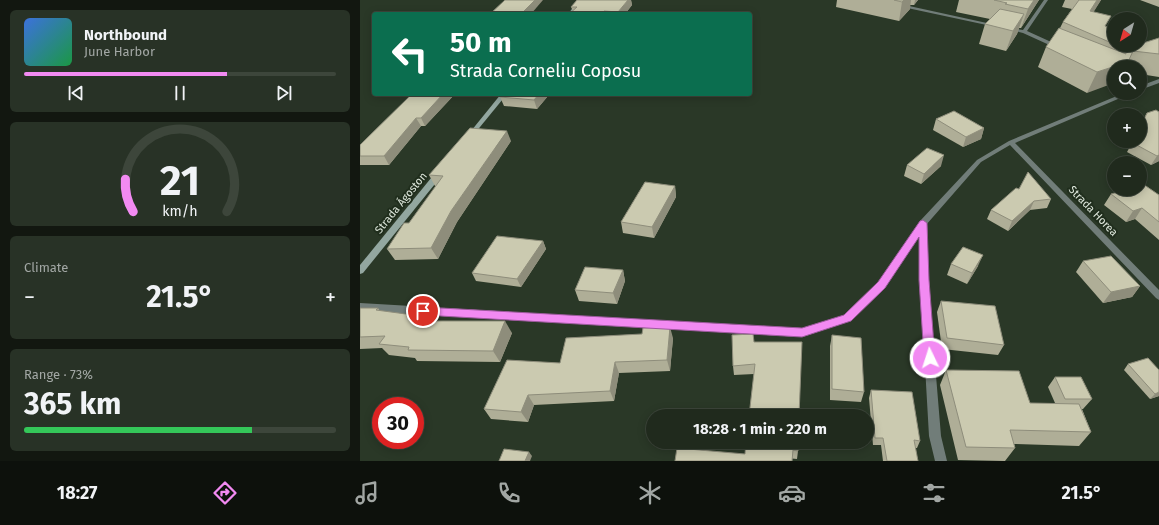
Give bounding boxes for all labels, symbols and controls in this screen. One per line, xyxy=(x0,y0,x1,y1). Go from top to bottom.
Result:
north arrow xyxy=(1107,12,1147,52)
map controls xyxy=(1107,12,1147,196)
text: Northbound xyxy=(84,26,167,44)
text: 50 m xyxy=(450,26,512,59)
icon: left xyxy=(384,28,436,80)
text: June Harbor xyxy=(84,44,155,59)
text: Strada Corneliu Coposu xyxy=(450,60,641,82)
button: search xyxy=(1107,60,1147,100)
icon: previous xyxy=(65,82,87,104)
icon: pause xyxy=(169,82,191,104)
icon: next xyxy=(273,82,295,104)
button: + xyxy=(1107,108,1147,148)
text: 21 xyxy=(160,156,200,206)
button: − xyxy=(1107,156,1147,196)
street label: Strada Ágoston xyxy=(371,169,430,236)
street label: Strada Horea xyxy=(1066,183,1120,239)
text: km/h xyxy=(162,203,198,220)
text: Climate xyxy=(24,260,68,275)
text: 21.5° xyxy=(146,279,214,315)
text: − xyxy=(24,284,35,311)
text: + xyxy=(325,284,336,311)
pin xyxy=(406,294,440,328)
icon: arrive xyxy=(412,300,434,322)
position arrow xyxy=(909,337,951,379)
text: Range · 73% xyxy=(24,367,93,382)
text: 365 km xyxy=(24,386,121,422)
speed limit sign: 30 xyxy=(372,397,424,449)
text: 18:28 · 1 min · 220 m xyxy=(693,420,827,438)
icon: directions xyxy=(211,479,239,507)
icon: music xyxy=(353,479,381,507)
icon: phone xyxy=(495,479,523,507)
icon: climate xyxy=(636,479,664,507)
icon: car xyxy=(778,479,806,507)
icon: filters xyxy=(920,479,948,507)
text: 18:27 xyxy=(57,482,98,504)
text: 21.5° xyxy=(1061,482,1102,504)

